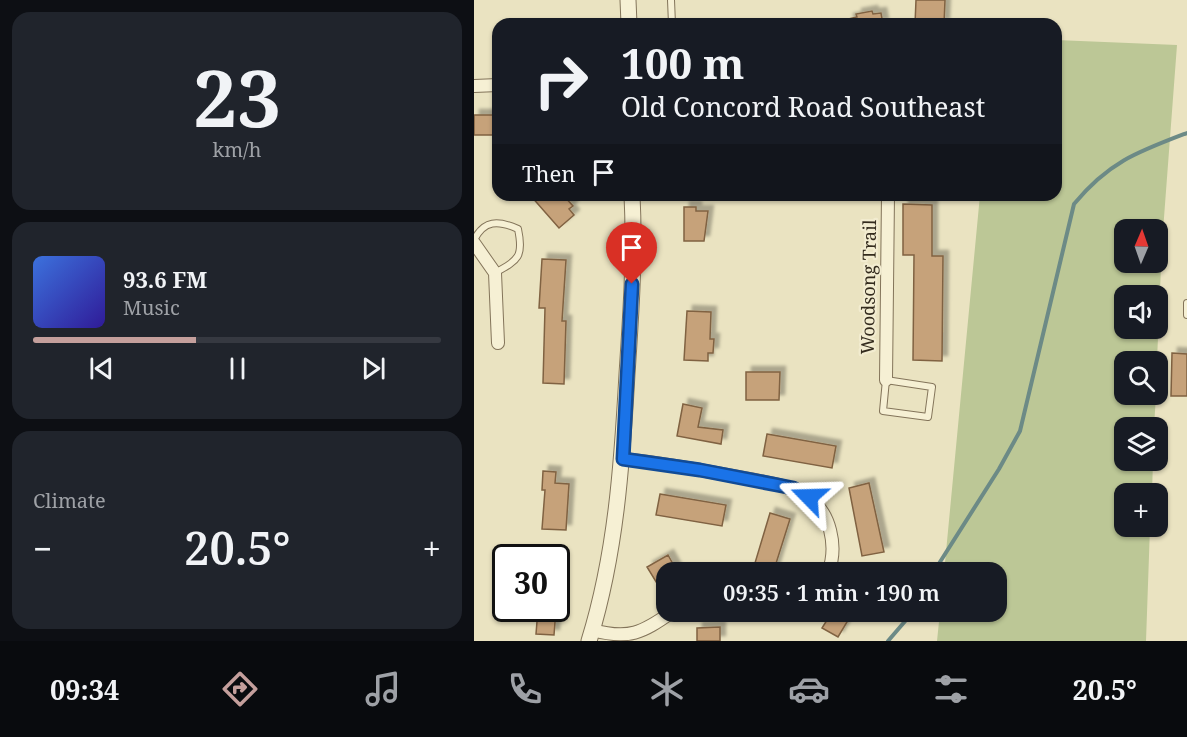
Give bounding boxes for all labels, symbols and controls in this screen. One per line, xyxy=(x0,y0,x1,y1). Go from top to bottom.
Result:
text: 100 m xyxy=(621,34,745,91)
icon: right xyxy=(522,42,600,120)
text: 23 xyxy=(193,44,281,150)
text: Old Concord Road Southeast xyxy=(621,88,985,125)
text: km/h xyxy=(212,136,262,163)
icon: arrive xyxy=(587,156,620,189)
text: Then xyxy=(522,158,575,188)
street label: Woodsong Trail xyxy=(855,219,881,355)
north arrow xyxy=(1114,219,1168,273)
map controls xyxy=(1114,219,1168,537)
pin xyxy=(606,222,657,284)
icon: arrive xyxy=(615,231,648,264)
text: 93.6 FM xyxy=(123,264,207,294)
button: sound xyxy=(1114,285,1168,339)
text: Music xyxy=(123,294,180,321)
button: search xyxy=(1114,351,1168,405)
icon: previous xyxy=(85,352,118,385)
icon: pause xyxy=(221,352,254,385)
icon: next xyxy=(357,352,390,385)
button: layers xyxy=(1114,417,1168,471)
position arrow xyxy=(777,465,841,529)
button: + xyxy=(1114,483,1168,537)
text: Climate xyxy=(33,487,106,514)
text: 20.5° xyxy=(184,517,291,578)
text: − xyxy=(33,526,52,571)
text: + xyxy=(423,526,441,571)
speed limit sign: 30 xyxy=(492,544,570,622)
text: 09:35 · 1 min · 190 m xyxy=(723,577,940,607)
icon: directions xyxy=(219,668,261,710)
icon: music xyxy=(362,668,404,710)
icon: phone xyxy=(504,668,546,710)
icon: climate xyxy=(646,668,688,710)
icon: car xyxy=(788,668,830,710)
icon: filters xyxy=(930,668,972,710)
text: 09:34 xyxy=(50,671,119,708)
text: 20.5° xyxy=(1072,671,1137,708)

